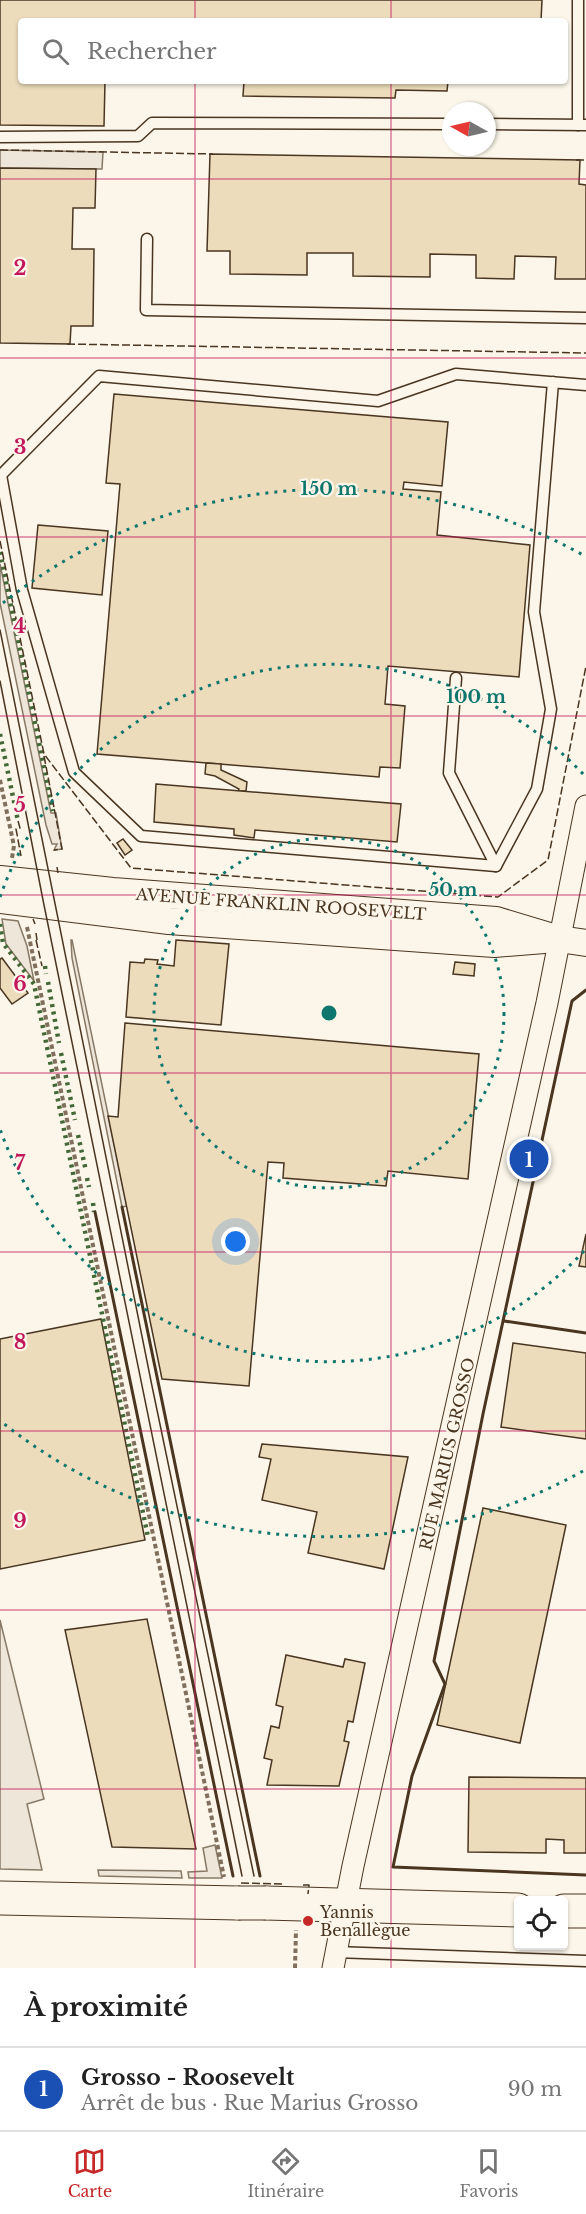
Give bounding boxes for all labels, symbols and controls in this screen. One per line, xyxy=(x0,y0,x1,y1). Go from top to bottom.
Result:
search box xyxy=(18,18,568,84)
icon: search xyxy=(39,35,72,68)
text: Rechercher xyxy=(87,38,217,65)
north arrow xyxy=(442,102,496,156)
text: 2 xyxy=(13,256,27,280)
text: 3 xyxy=(14,435,26,459)
text: 150 m xyxy=(301,478,358,500)
text: 4 xyxy=(13,614,27,638)
text: 100 m xyxy=(446,686,506,708)
text: 5 xyxy=(14,793,26,817)
text: 50 m xyxy=(429,879,478,901)
street label: AVENUE FRANKLIN ROOSEVELT xyxy=(134,884,427,924)
text: 6 xyxy=(13,972,27,996)
centre of rings xyxy=(319,1003,339,1023)
pin: 1 xyxy=(510,1136,548,1182)
text: 7 xyxy=(15,1151,26,1175)
your location xyxy=(221,1227,250,1256)
text: 8 xyxy=(14,1330,26,1354)
street label: RUE MARIUS GROSSO xyxy=(415,1356,479,1552)
text: 9 xyxy=(13,1509,27,1533)
map controls xyxy=(514,1896,568,1950)
button: locate xyxy=(514,1896,568,1950)
place label: Yannis Benallègue xyxy=(319,1902,410,1940)
marker: Yannis Benallègue xyxy=(301,1914,315,1928)
text: À proximité xyxy=(24,1991,188,2023)
text: Grosso - Roosevelt xyxy=(81,2064,294,2091)
text: 1 xyxy=(39,2077,48,2101)
text: 90 m xyxy=(508,2077,562,2101)
text: Arrêt de bus · Rue Marius Grosso xyxy=(81,2091,418,2115)
tab: Carte xyxy=(68,2145,112,2201)
tab: Itinéraire xyxy=(247,2145,324,2201)
tab: Favoris xyxy=(459,2145,518,2201)

